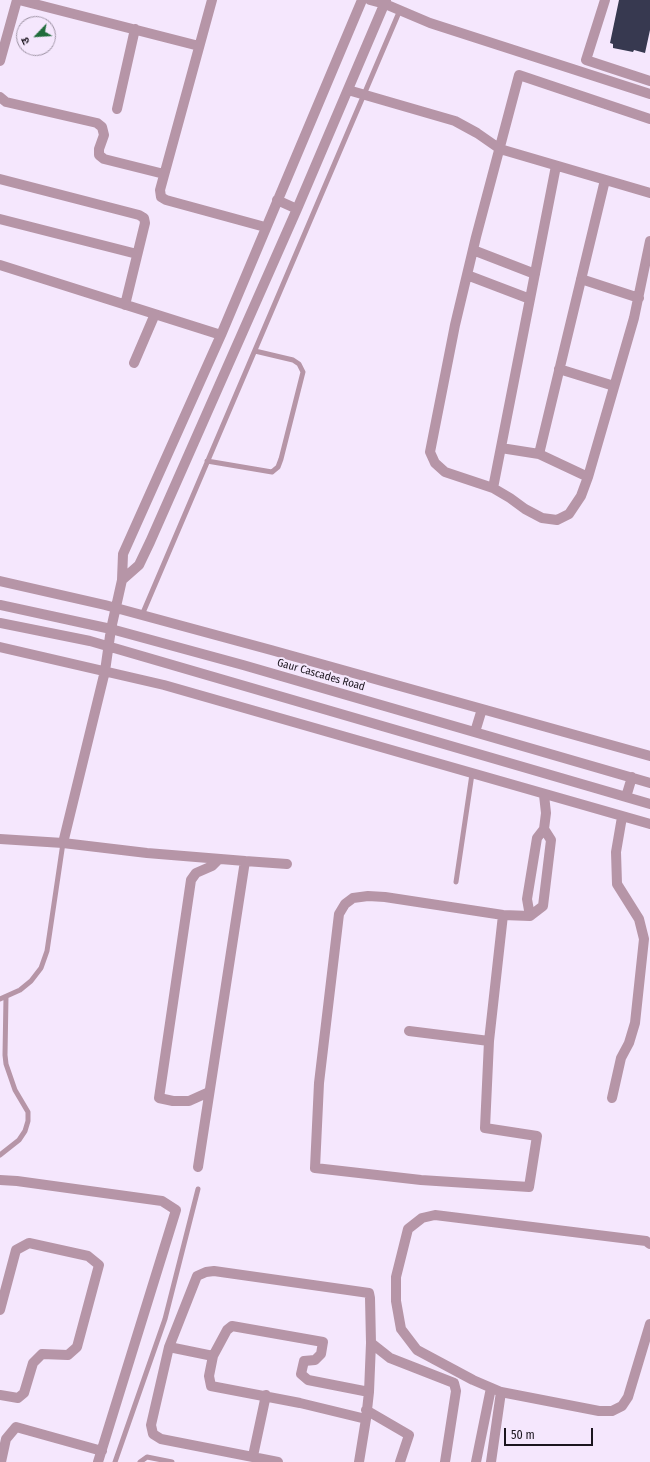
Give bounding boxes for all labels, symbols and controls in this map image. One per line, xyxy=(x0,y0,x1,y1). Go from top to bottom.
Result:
north arrow xyxy=(16,16,56,56)
text: उ xyxy=(18,35,33,47)
street label: Gaur Cascades Road xyxy=(276,656,366,694)
scale bar xyxy=(506,1420,595,1446)
text: 50 m xyxy=(511,1428,535,1442)

